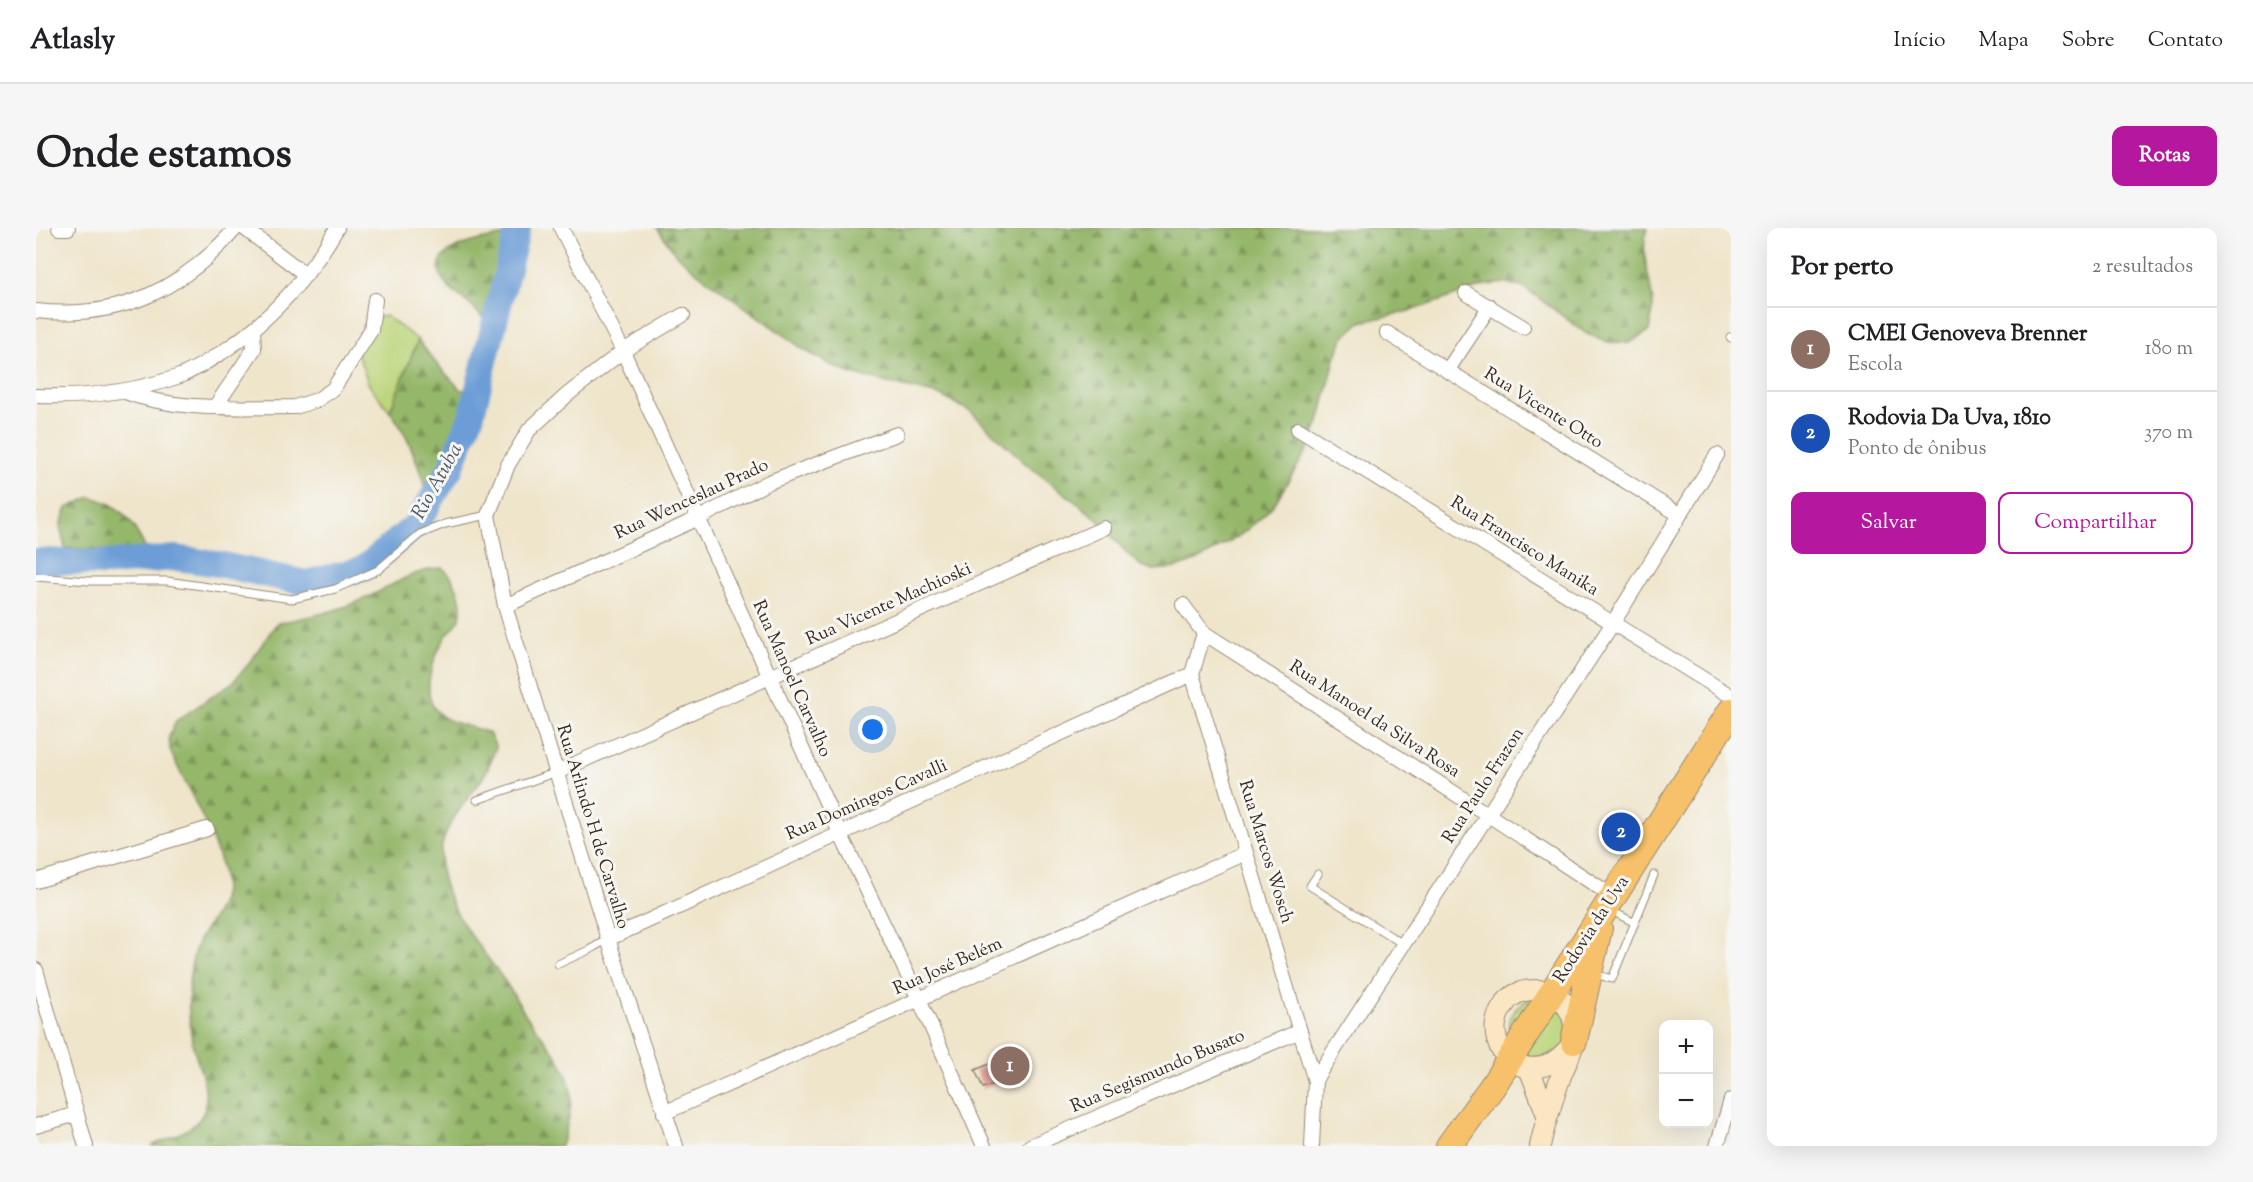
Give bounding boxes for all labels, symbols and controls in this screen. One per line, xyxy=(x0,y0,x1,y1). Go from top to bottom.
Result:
text: Atlasly xyxy=(30,21,115,61)
text: Início xyxy=(1894,26,1946,56)
text: Mapa xyxy=(1979,26,2029,56)
text: Sobre xyxy=(2062,26,2115,56)
text: Contato xyxy=(2148,26,2223,56)
text: Onde estamos xyxy=(36,126,292,186)
button: Rotas xyxy=(2112,126,2217,186)
text: Por perto xyxy=(1791,249,1893,286)
text: 2 resultados xyxy=(2092,253,2193,282)
text: CMEI Genoveva Brenner xyxy=(1848,319,2087,351)
text: 1 xyxy=(1807,335,1814,364)
text: 180 m xyxy=(2145,335,2193,364)
text: Escola xyxy=(1848,351,1903,380)
street label: Rua Vicente Otto xyxy=(1478,362,1608,456)
text: Rodovia Da Uva, 1810 xyxy=(1848,403,2051,435)
text: 2 xyxy=(1806,419,1815,448)
text: 370 m xyxy=(2144,419,2193,448)
text: Ponto de ônibus xyxy=(1848,435,1986,464)
water label: Rio Atuba xyxy=(405,439,471,525)
street label: Rua Wenceslau Prado xyxy=(611,453,773,547)
street label: Rua Francisco Manika xyxy=(1445,491,1603,603)
button: Salvar xyxy=(1791,492,1986,554)
button: Compartilhar xyxy=(1998,492,2193,554)
street label: Rua Vicente Machioski xyxy=(802,557,976,653)
street label: Rua Manoel Carvalho xyxy=(745,596,837,762)
street label: Rua Manoel da Silva Rosa xyxy=(1283,655,1465,785)
your location xyxy=(858,715,887,744)
street label: Rua Arlindo H de Carvalho xyxy=(549,722,636,932)
street label: Rua Paulo Frazon xyxy=(1437,723,1532,849)
street label: Rua Domingos Cavalli xyxy=(782,754,952,848)
street label: Rua Marcos Wosch xyxy=(1231,777,1299,927)
pin: 2 xyxy=(1602,810,1640,854)
street label: Rodovia da Uva xyxy=(1548,871,1636,989)
street label: Rua José Belém xyxy=(889,931,1007,1003)
map controls xyxy=(1659,1020,1713,1128)
button: + xyxy=(1659,1020,1713,1074)
street label: Rua Segismundo Busato xyxy=(1067,1023,1249,1121)
pin: 1 xyxy=(990,1044,1030,1088)
button: − xyxy=(1659,1074,1713,1128)

